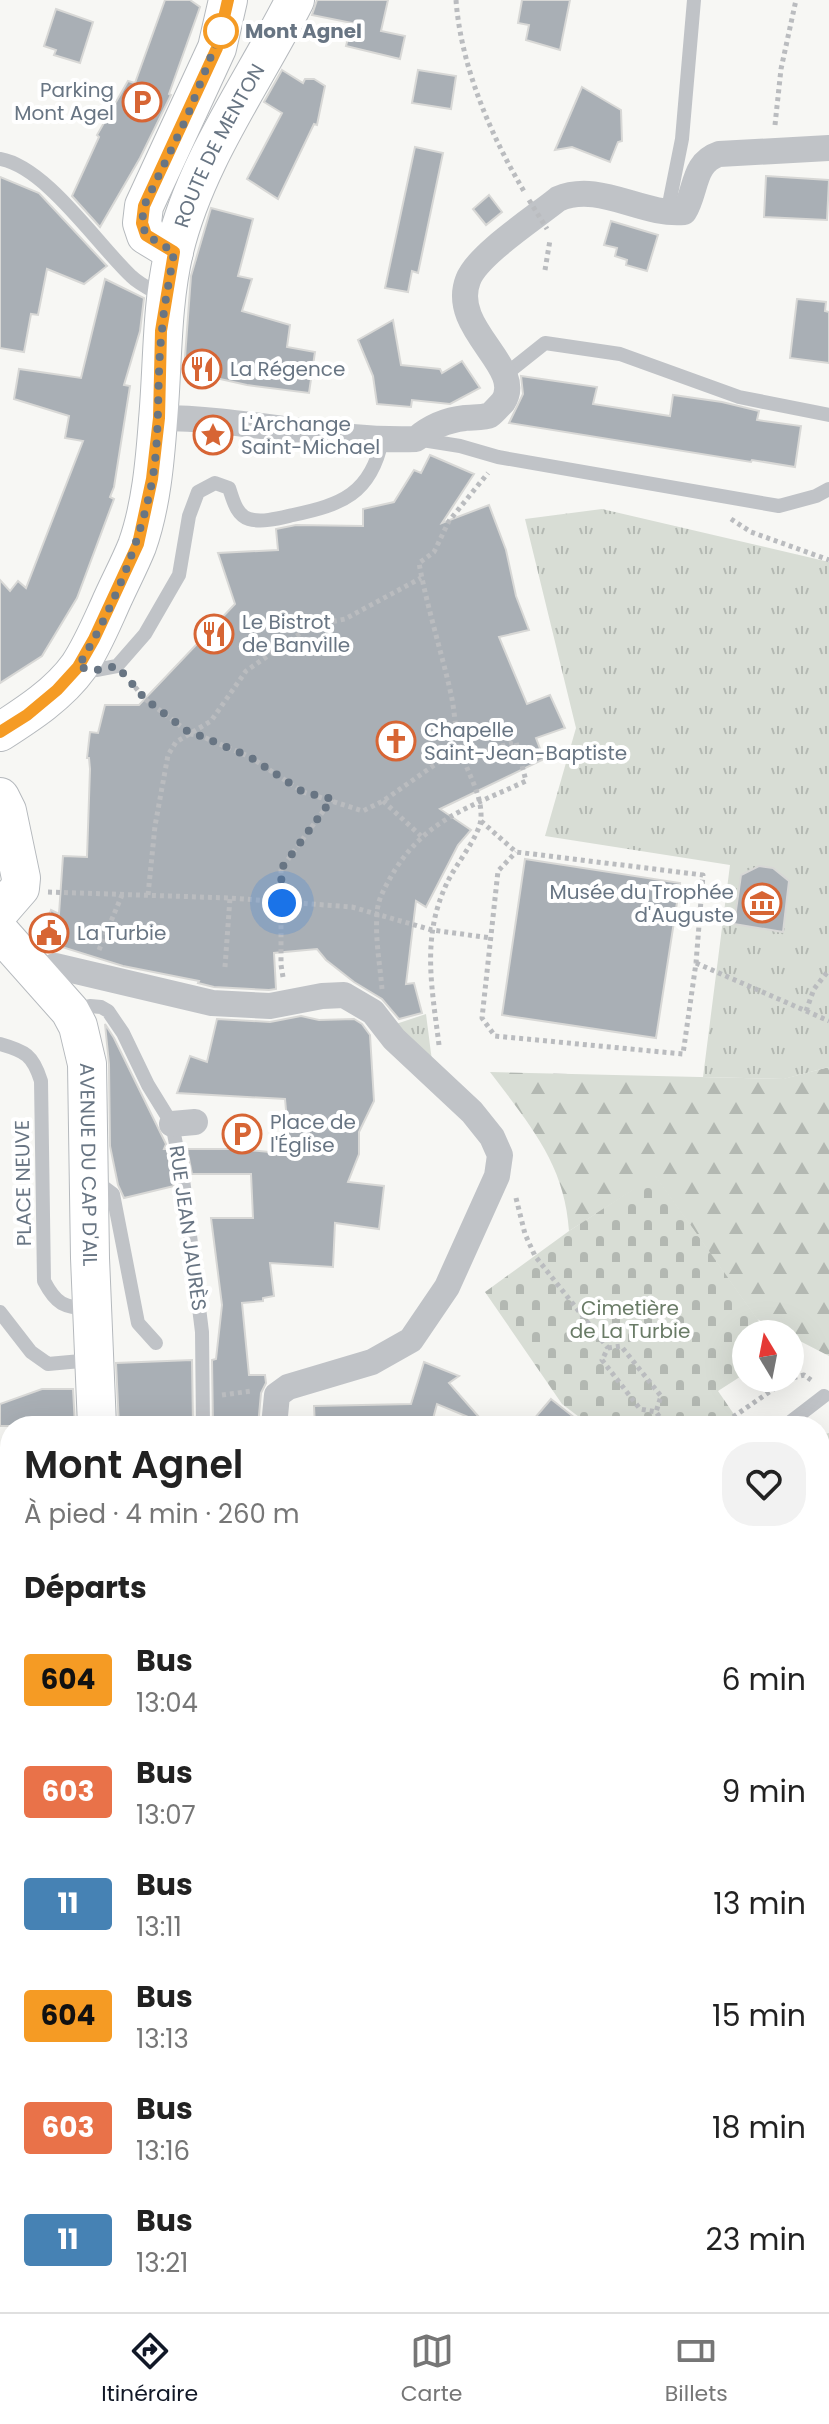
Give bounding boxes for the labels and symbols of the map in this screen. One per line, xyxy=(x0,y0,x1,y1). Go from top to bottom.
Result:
marker: Mont Agnel xyxy=(204,14,238,48)
place label: Mont Agnel xyxy=(245,17,362,45)
street label: ROUTE DE MENTON xyxy=(167,59,271,231)
place label: Parking Mont Agel xyxy=(14,76,114,127)
parking icon: Parking Mont Agel xyxy=(121,81,163,123)
restaurant icon: La Régence xyxy=(181,348,223,390)
place label: La Régence xyxy=(230,355,345,383)
place label: L'Archange Saint-Michael xyxy=(241,410,380,461)
place icon: L'Archange Saint-Michael xyxy=(192,414,234,456)
place label: Le Bistrot de Banville xyxy=(242,608,350,659)
restaurant icon: Le Bistrot de Banville xyxy=(193,613,235,655)
place label: Chapelle Saint-Jean-Baptiste xyxy=(424,716,627,767)
church icon: Chapelle Saint-Jean-Baptiste xyxy=(375,720,417,762)
place label: Musée du Trophée d'Auguste xyxy=(550,878,734,929)
museum icon: Musée du Trophée d'Auguste xyxy=(741,882,783,924)
your location xyxy=(262,883,302,923)
public building icon: La Turbie xyxy=(28,912,70,954)
place label: La Turbie xyxy=(77,919,166,947)
street label: AVENUE DU CAP D'AIL xyxy=(73,1062,104,1267)
place label: Place de l'Église xyxy=(270,1108,356,1159)
parking icon: Place de l'Église xyxy=(221,1113,263,1155)
street label: PLACE NEUVE xyxy=(8,1120,38,1246)
street label: RUE JEAN JAURÈS xyxy=(163,1143,213,1313)
park label: Cimetière de La Turbie xyxy=(570,1294,690,1345)
north arrow xyxy=(732,1320,804,1392)

